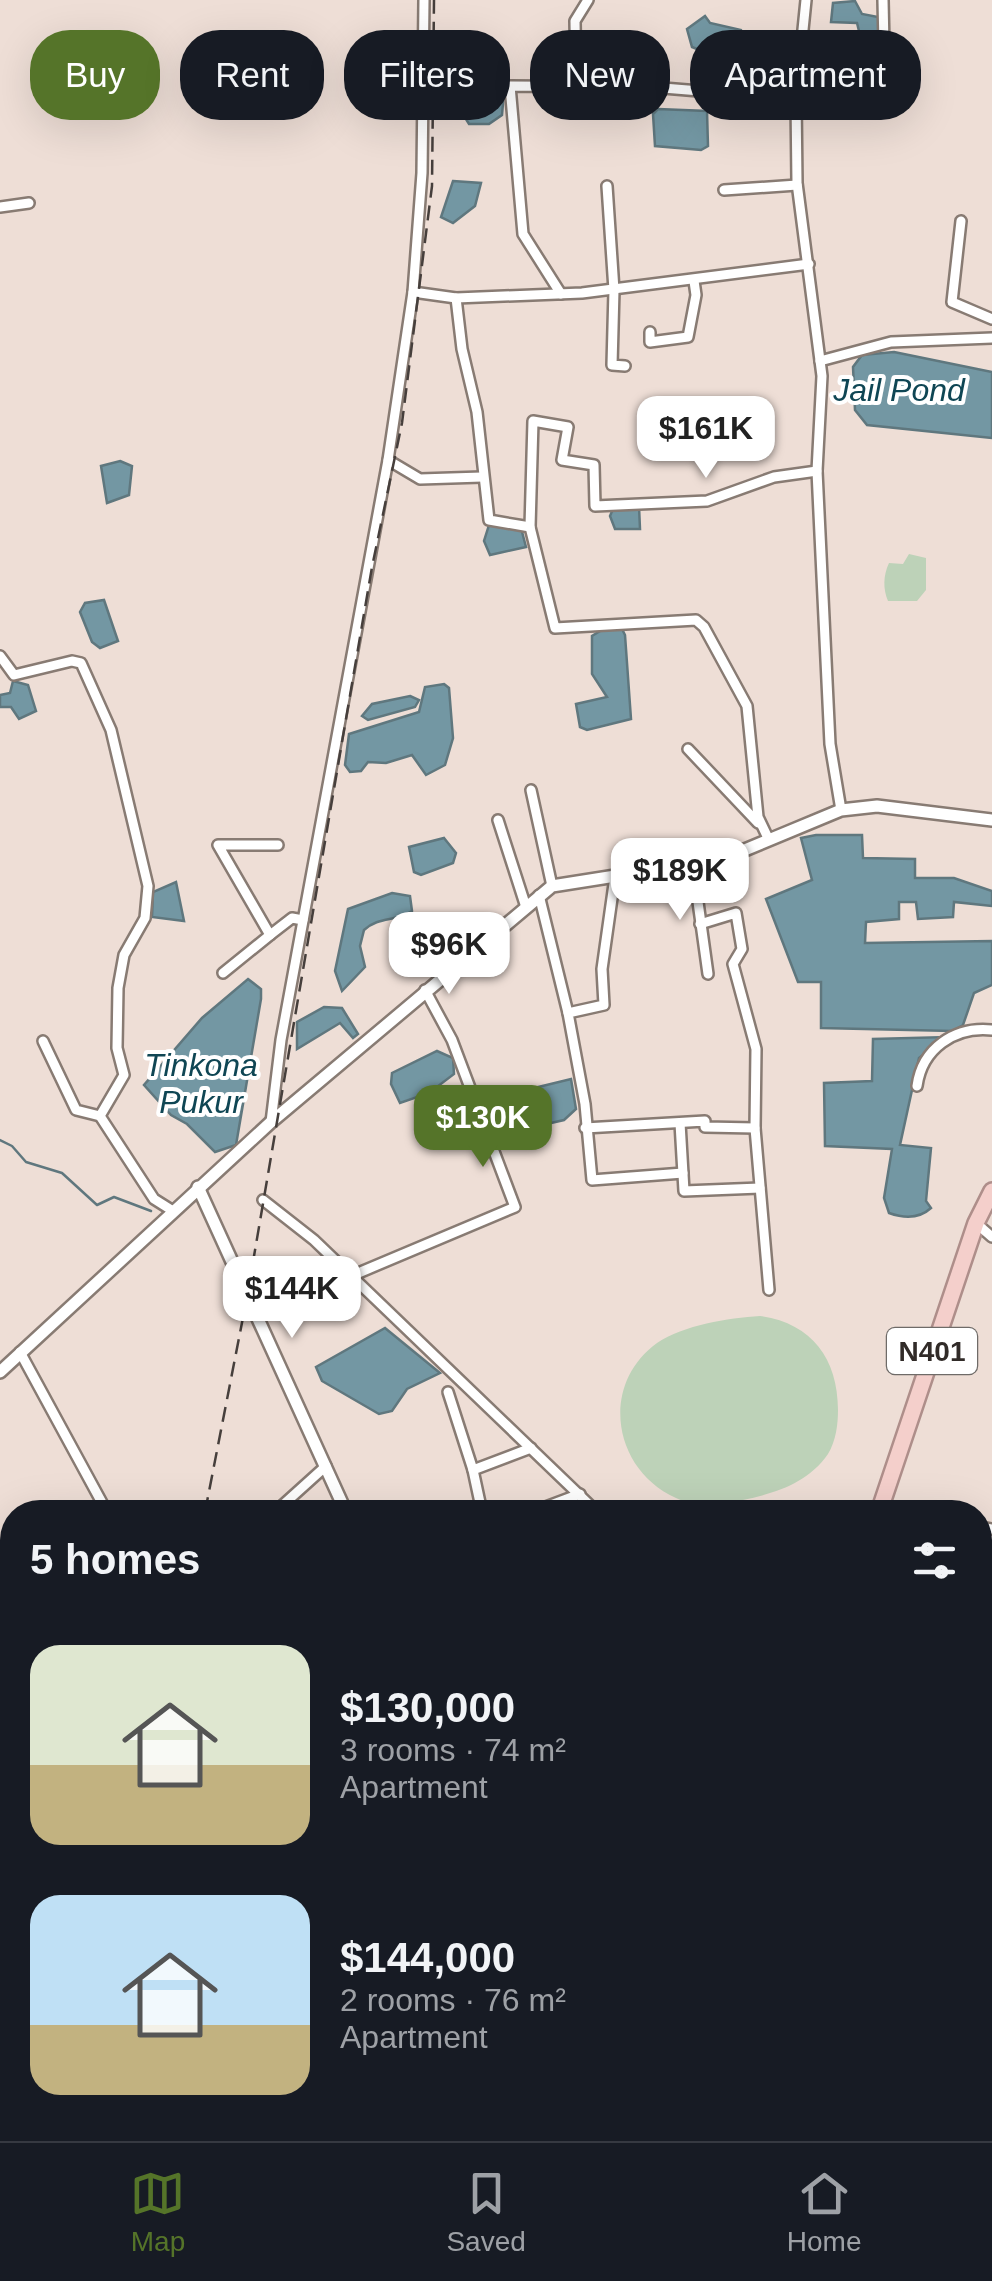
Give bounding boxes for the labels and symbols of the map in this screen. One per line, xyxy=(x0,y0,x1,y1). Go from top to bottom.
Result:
water label: Jail Pond xyxy=(832,372,966,408)
pin: $161K xyxy=(636,396,776,481)
pin: $189K xyxy=(610,838,750,923)
pin: $96K xyxy=(390,912,508,997)
water label: Tinkona Pukur xyxy=(144,1047,258,1120)
pin: $130K xyxy=(413,1085,553,1170)
pin: $144K xyxy=(222,1256,362,1341)
road number: N401 xyxy=(887,1328,977,1374)

